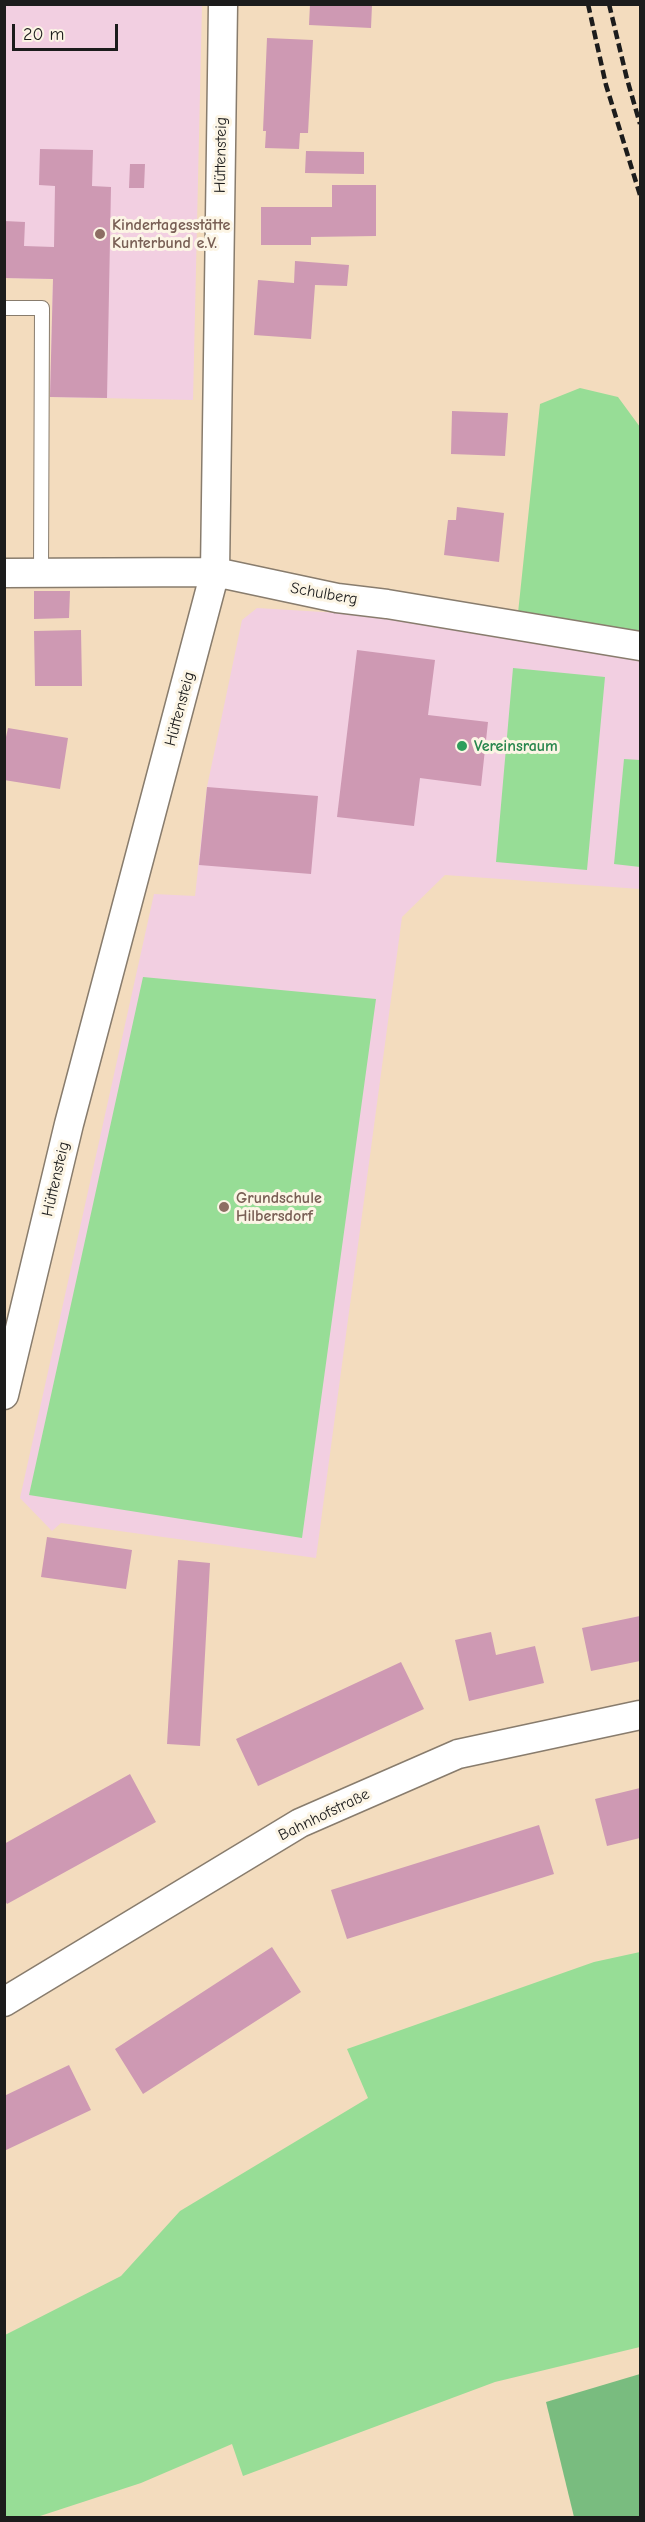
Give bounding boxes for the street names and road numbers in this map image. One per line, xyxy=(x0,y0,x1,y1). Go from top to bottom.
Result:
street label: Hüttensteig xyxy=(211,117,231,193)
street label: Schulberg xyxy=(289,579,359,609)
street label: Hüttensteig xyxy=(161,670,199,748)
street label: Hüttensteig xyxy=(38,1140,74,1218)
street label: Bahnhofstraße xyxy=(275,1785,373,1845)

